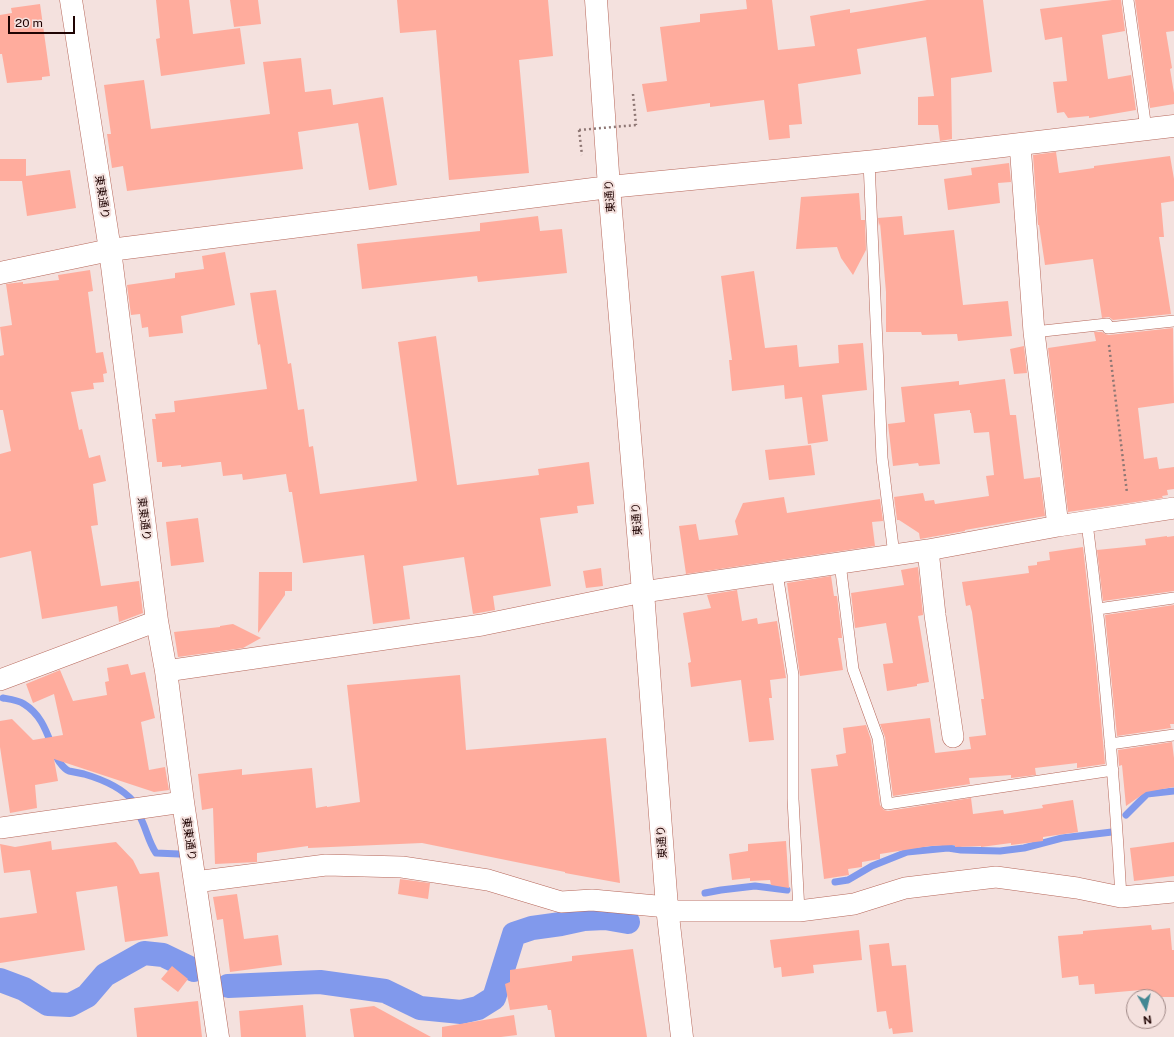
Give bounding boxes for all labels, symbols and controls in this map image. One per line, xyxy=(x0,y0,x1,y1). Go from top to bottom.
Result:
scale bar xyxy=(10,8,77,34)
text: 20 m xyxy=(15,16,43,30)
street label: 東東通り xyxy=(92,174,112,220)
street label: 東通り xyxy=(602,179,618,213)
street label: 東東通り xyxy=(135,496,153,542)
street label: 東通り xyxy=(629,502,645,536)
street label: 東東通り xyxy=(179,816,199,862)
street label: 東通り xyxy=(654,825,670,859)
north arrow xyxy=(1126,989,1166,1029)
text: N xyxy=(1142,1013,1153,1026)

